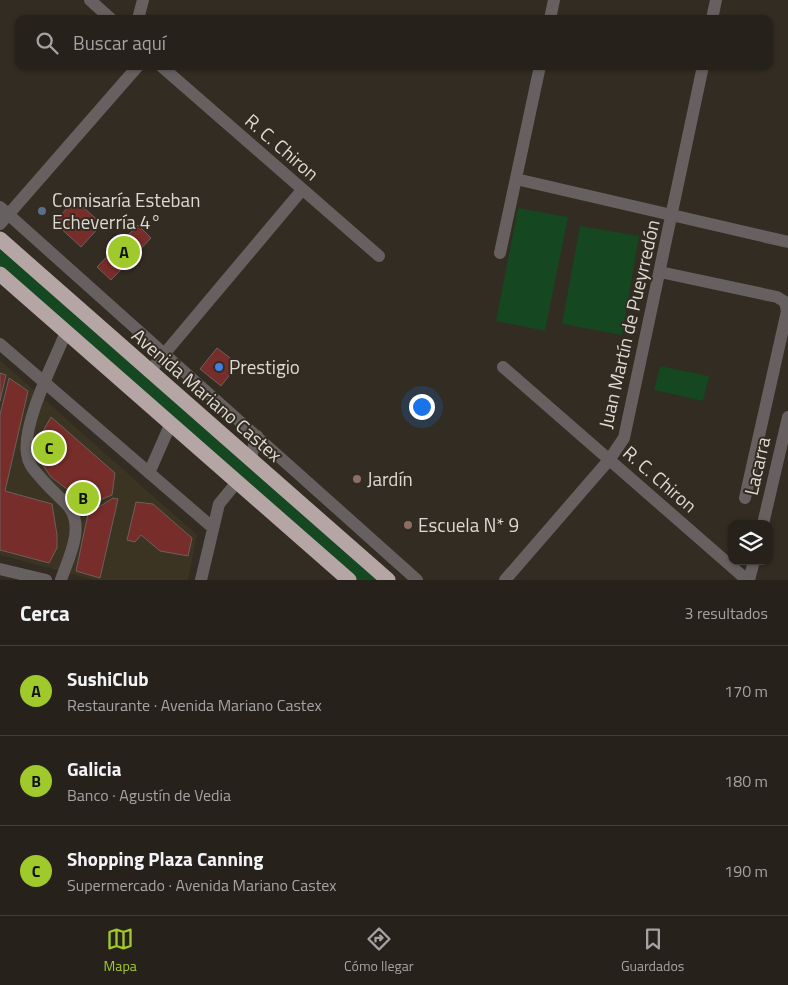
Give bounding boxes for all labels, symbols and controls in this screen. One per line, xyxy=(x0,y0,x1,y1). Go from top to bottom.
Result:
search box xyxy=(15,15,773,70)
text: Buscar aquí xyxy=(73,28,166,57)
icon: search xyxy=(33,29,61,57)
street label: R. C. Chiron xyxy=(239,106,326,187)
place label: Comisaría Esteban Echeverría 4° xyxy=(52,185,200,236)
marker: Comisaría Esteban Echeverría 4° xyxy=(36,205,48,217)
street label: Juan Martín de Pueyrredón xyxy=(590,217,667,431)
pin: A xyxy=(108,233,140,271)
street label: Avenida Mariano Castex xyxy=(126,321,289,469)
place label: Prestigio xyxy=(229,352,300,381)
marker: Prestigio xyxy=(213,361,225,373)
your location xyxy=(409,394,435,420)
pin: C xyxy=(33,429,65,467)
street label: Lacarra xyxy=(736,433,777,498)
street label: R. C. Chiron xyxy=(617,438,704,519)
place label: Jardín xyxy=(367,464,413,493)
marker: Jardín xyxy=(351,473,363,485)
pin: B xyxy=(67,479,99,517)
place label: Escuela N* 9 xyxy=(418,510,519,539)
marker: Escuela N* 9 xyxy=(402,519,414,531)
map controls xyxy=(728,520,773,565)
button: layers xyxy=(728,520,773,565)
text: Cerca xyxy=(20,597,70,629)
text: 3 resultados xyxy=(684,601,768,625)
text: SushiClub xyxy=(67,664,149,693)
text: A xyxy=(31,679,41,703)
text: 170 m xyxy=(724,679,768,703)
text: Restaurante · Avenida Mariano Castex xyxy=(67,693,322,717)
text: Galicia xyxy=(67,754,121,783)
text: B xyxy=(31,769,41,793)
text: 180 m xyxy=(724,769,768,793)
text: Banco · Agustín de Vedia xyxy=(67,783,231,807)
text: Shopping Plaza Canning xyxy=(67,844,264,873)
text: C xyxy=(32,859,40,883)
text: 190 m xyxy=(724,859,768,883)
text: Supermercado · Avenida Mariano Castex xyxy=(67,873,337,897)
tab: Mapa xyxy=(104,925,137,976)
tab: Cómo llegar xyxy=(344,925,414,976)
tab: Guardados xyxy=(621,925,684,976)

